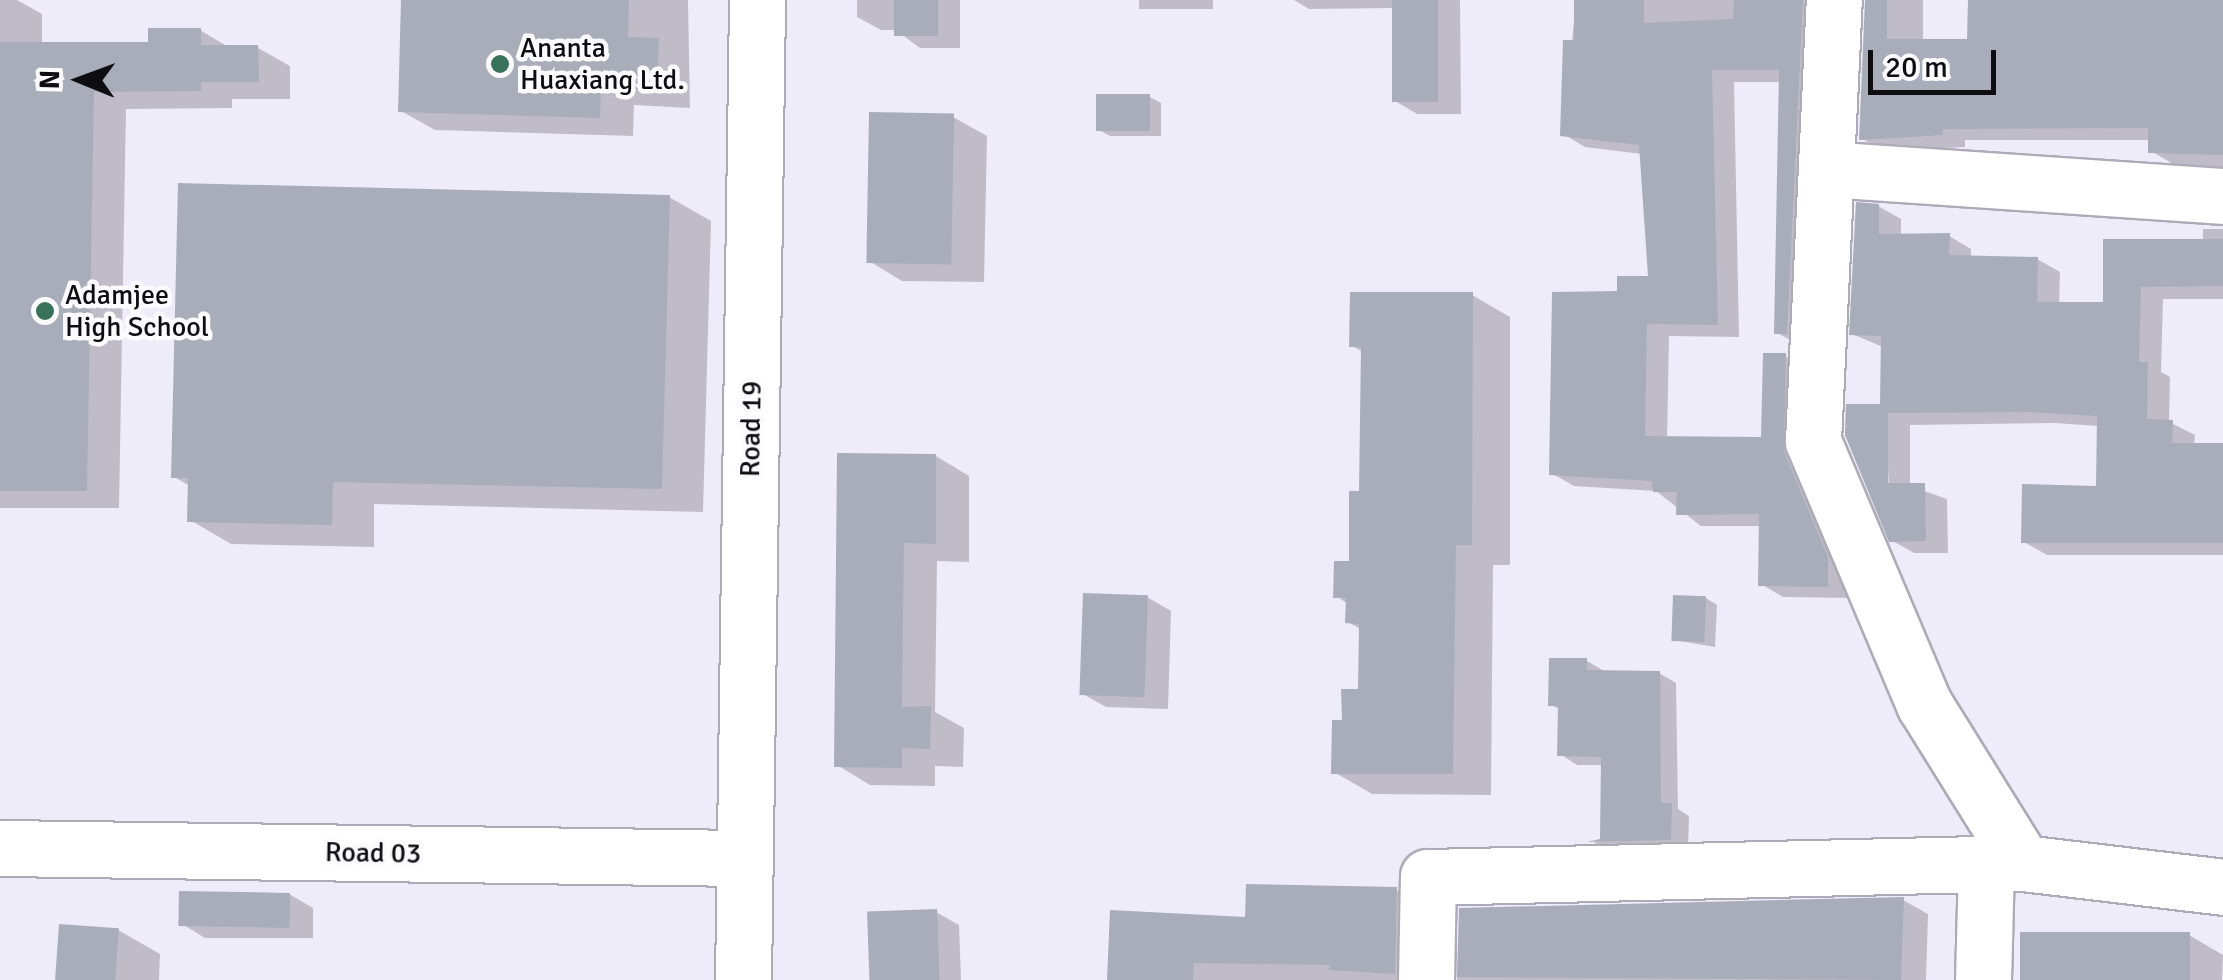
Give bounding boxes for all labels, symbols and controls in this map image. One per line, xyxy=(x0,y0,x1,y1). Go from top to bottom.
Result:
north arrow xyxy=(30,30,130,130)
scale bar xyxy=(1873,30,2000,92)
place label: Ananta Huaxiang Ltd. xyxy=(520,31,685,97)
text: 20 m xyxy=(1885,49,1948,86)
marker: Ananta Huaxiang Ltd. xyxy=(489,53,511,75)
text: N xyxy=(33,69,67,90)
place label: Adamjee High School xyxy=(65,278,209,344)
marker: Adamjee High School xyxy=(34,300,56,322)
street label: Road 19 xyxy=(733,381,769,477)
street label: Road 03 xyxy=(325,835,421,871)

